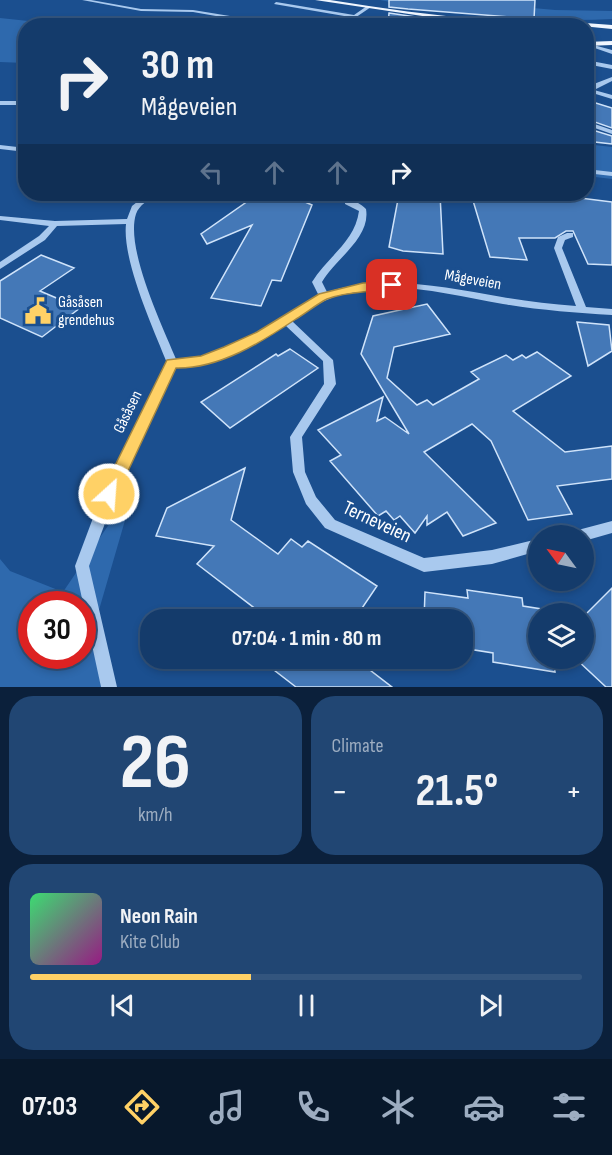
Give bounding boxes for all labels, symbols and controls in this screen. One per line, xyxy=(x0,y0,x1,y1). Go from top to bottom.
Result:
text: 30 m xyxy=(141,40,214,91)
icon: right xyxy=(42,42,120,120)
text: Mågeveien xyxy=(141,91,237,123)
icon: left xyxy=(195,156,228,189)
icon: ahead xyxy=(258,156,291,189)
icon: ahead xyxy=(321,156,354,189)
icon: right xyxy=(384,156,417,189)
pin xyxy=(366,259,417,310)
street label: Mågeveien xyxy=(443,266,503,294)
icon: arrive xyxy=(375,268,408,301)
place label: Gåsåsen grendehus xyxy=(58,293,115,330)
public building icon: Gåsåsen grendehus xyxy=(23,296,53,326)
street label: Gåsåsen xyxy=(110,388,146,436)
position arrow xyxy=(77,462,141,526)
street label: Terneveien xyxy=(339,496,415,548)
north arrow xyxy=(528,525,594,591)
map controls xyxy=(528,525,594,669)
speed limit sign: 30 xyxy=(18,591,96,669)
button: layers xyxy=(528,603,594,669)
text: 07:04 · 1 min · 80 m xyxy=(232,625,381,652)
text: 26 xyxy=(120,717,191,810)
text: Climate xyxy=(332,734,384,758)
text: 21.5° xyxy=(415,764,498,819)
text: − xyxy=(332,772,348,812)
text: + xyxy=(566,772,582,812)
text: km/h xyxy=(138,803,173,827)
text: Neon Rain xyxy=(120,903,198,930)
text: Kite Club xyxy=(120,930,180,954)
icon: previous xyxy=(106,989,139,1022)
icon: pause xyxy=(290,989,323,1022)
icon: next xyxy=(474,989,507,1022)
icon: directions xyxy=(121,1086,163,1128)
icon: music xyxy=(206,1086,248,1128)
icon: phone xyxy=(292,1086,334,1128)
icon: climate xyxy=(377,1086,419,1128)
icon: car xyxy=(463,1086,505,1128)
icon: filters xyxy=(548,1086,590,1128)
text: 07:03 xyxy=(22,1091,77,1123)

